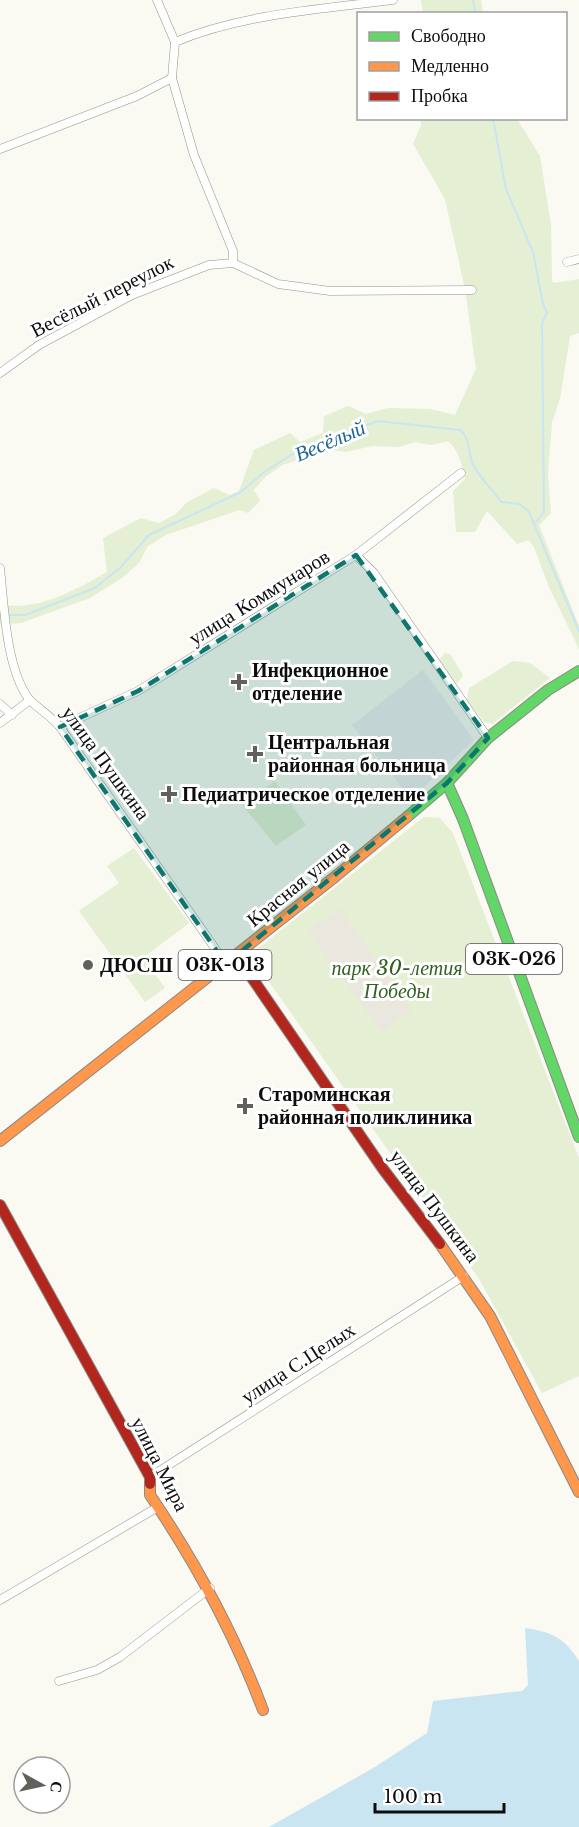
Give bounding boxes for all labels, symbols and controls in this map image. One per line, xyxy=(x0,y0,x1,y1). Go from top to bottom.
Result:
legend xyxy=(357,12,567,120)
text: Свободно xyxy=(411,25,486,47)
text: Медленно xyxy=(411,55,489,77)
text: Пробка xyxy=(411,85,468,107)
street label: Весёлый переулок xyxy=(27,250,178,342)
water label: Весёлый xyxy=(291,414,370,468)
street label: улица Коммунаров xyxy=(184,544,334,650)
place label: Инфекционное отделение xyxy=(252,658,388,705)
marker: Инфекционное отделение xyxy=(230,673,248,691)
street label: улица Пушкина xyxy=(57,701,155,825)
place label: Центральная районная больница xyxy=(268,730,446,777)
marker: Центральная районная больница xyxy=(246,745,264,763)
place label: Педиатрическое отделение xyxy=(182,782,425,806)
marker: Педиатрическое отделение xyxy=(160,785,178,803)
street label: Красная улица xyxy=(242,834,354,932)
road number: 03К-026 xyxy=(466,944,562,974)
road number: 03К-013 xyxy=(178,950,272,980)
place label: ДЮСШ xyxy=(100,953,173,977)
park label: парк 30-летия Победы xyxy=(331,956,463,1003)
marker: ДЮСШ xyxy=(81,958,95,972)
place label: Староминская районная поликлиника xyxy=(258,1082,472,1129)
marker: Староминская районная поликлиника xyxy=(236,1097,254,1115)
street label: улица Пушкина xyxy=(385,1145,485,1267)
street label: улица С.Целых xyxy=(237,1317,359,1409)
street label: улица Мира xyxy=(126,1413,194,1515)
north arrow xyxy=(12,1755,72,1815)
scale bar xyxy=(375,1776,504,1814)
text: С xyxy=(46,1780,68,1794)
text: 100 m xyxy=(384,1786,442,1808)

